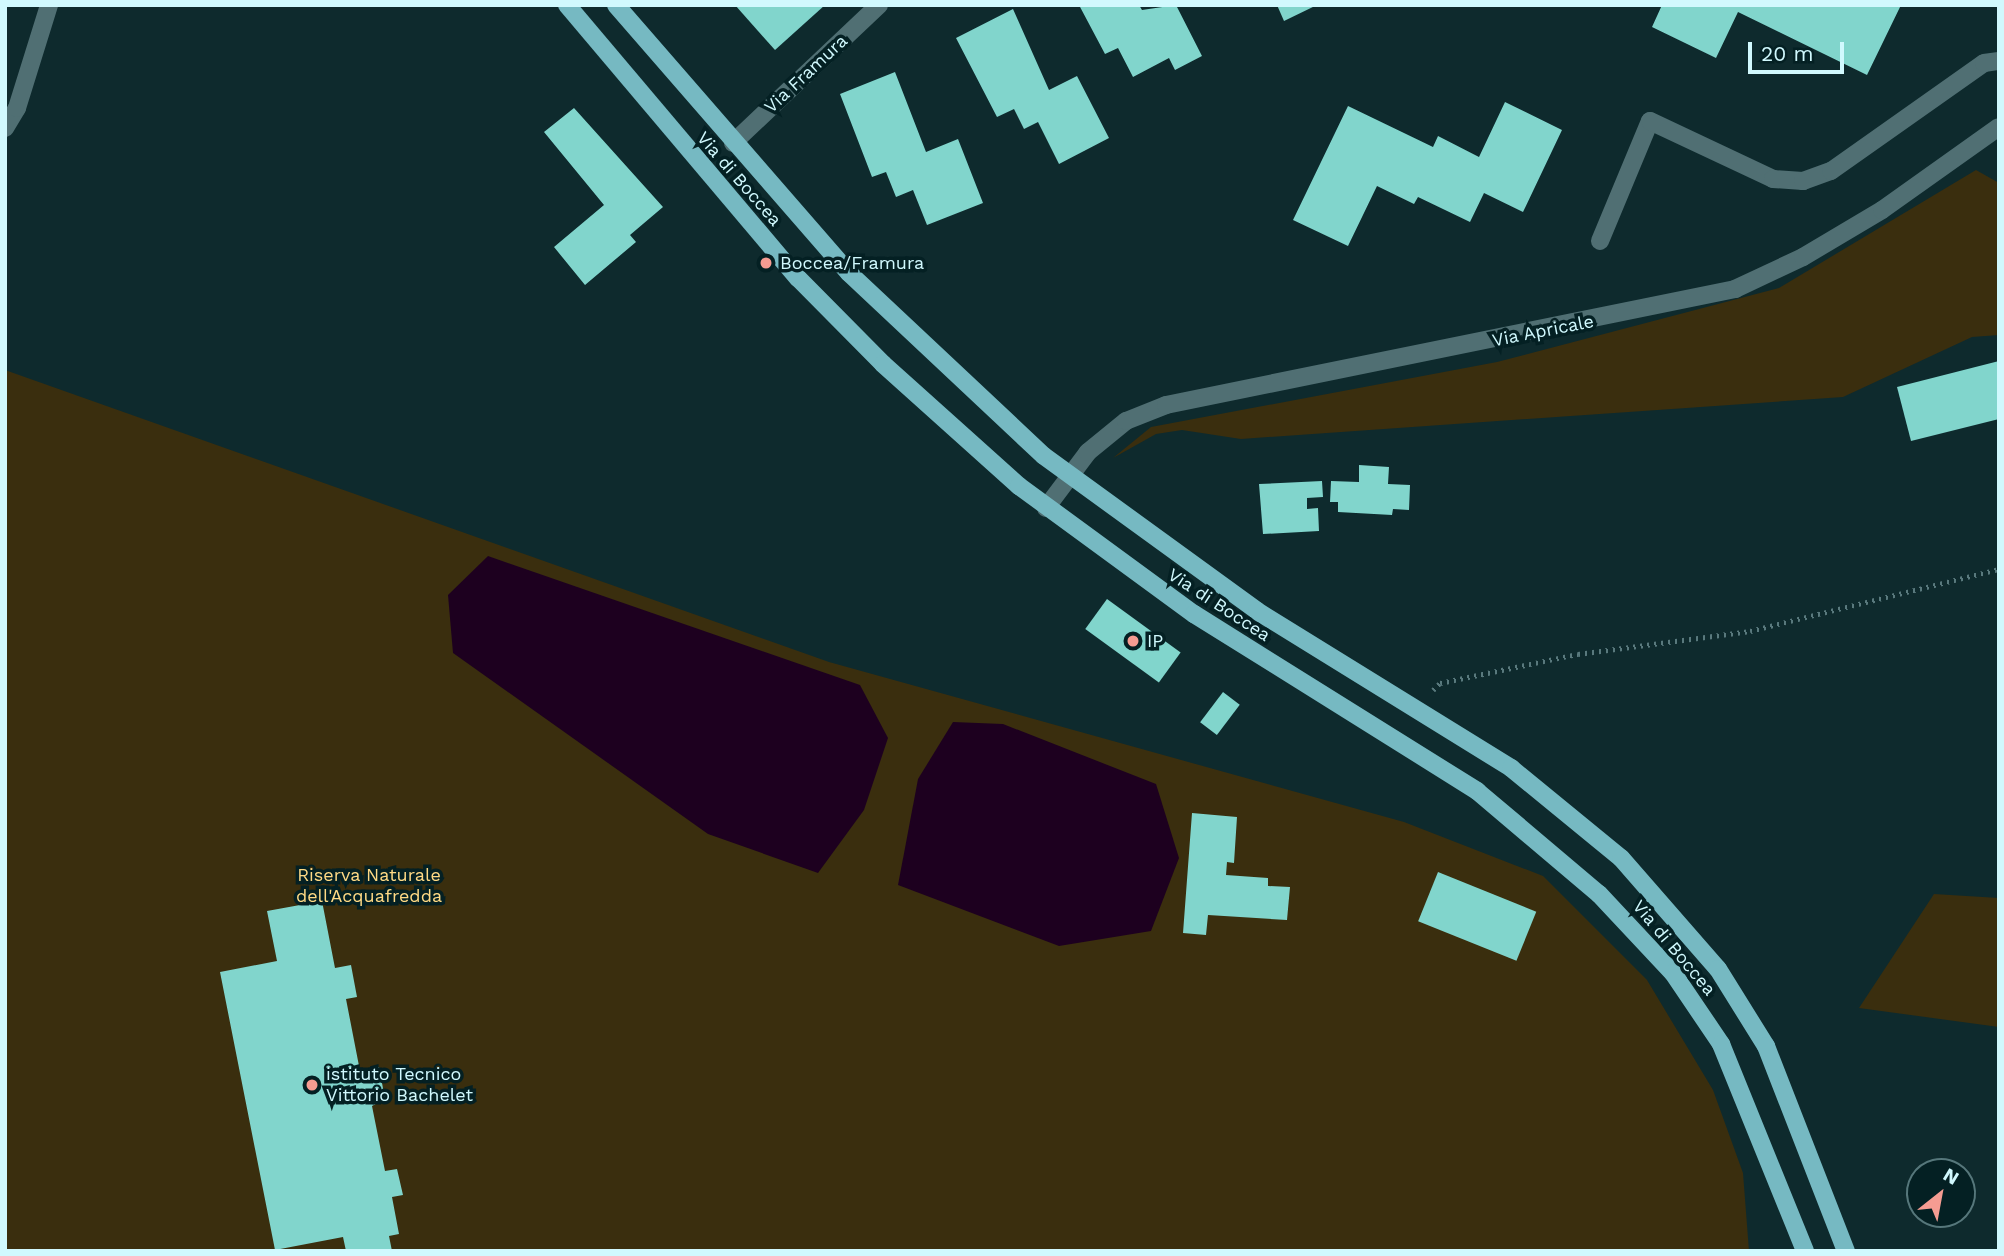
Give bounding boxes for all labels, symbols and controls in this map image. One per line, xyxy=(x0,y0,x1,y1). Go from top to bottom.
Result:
scale bar xyxy=(1752,28,1848,72)
street label: Via Framura xyxy=(760,30,852,118)
text: 20 m xyxy=(1761,41,1813,66)
street label: Via di Boccea xyxy=(692,127,786,231)
place label: Boccea/Framura xyxy=(780,252,924,274)
marker: Boccea/Framura xyxy=(758,255,774,271)
street label: Via Apricale xyxy=(1490,310,1596,352)
street label: Via di Boccea xyxy=(1164,564,1274,646)
place label: IP xyxy=(1147,630,1163,652)
marker: IP xyxy=(1125,633,1141,649)
park label: Riserva Naturale dell'Acquafredda xyxy=(296,865,442,908)
street label: Via di Boccea xyxy=(1628,896,1720,1000)
place label: istituto Tecnico Vittorio Bachelet xyxy=(326,1064,473,1106)
marker: istituto Tecnico Vittorio Bachelet xyxy=(304,1077,320,1093)
north arrow xyxy=(1906,1158,1976,1228)
text: N xyxy=(1939,1163,1963,1190)

